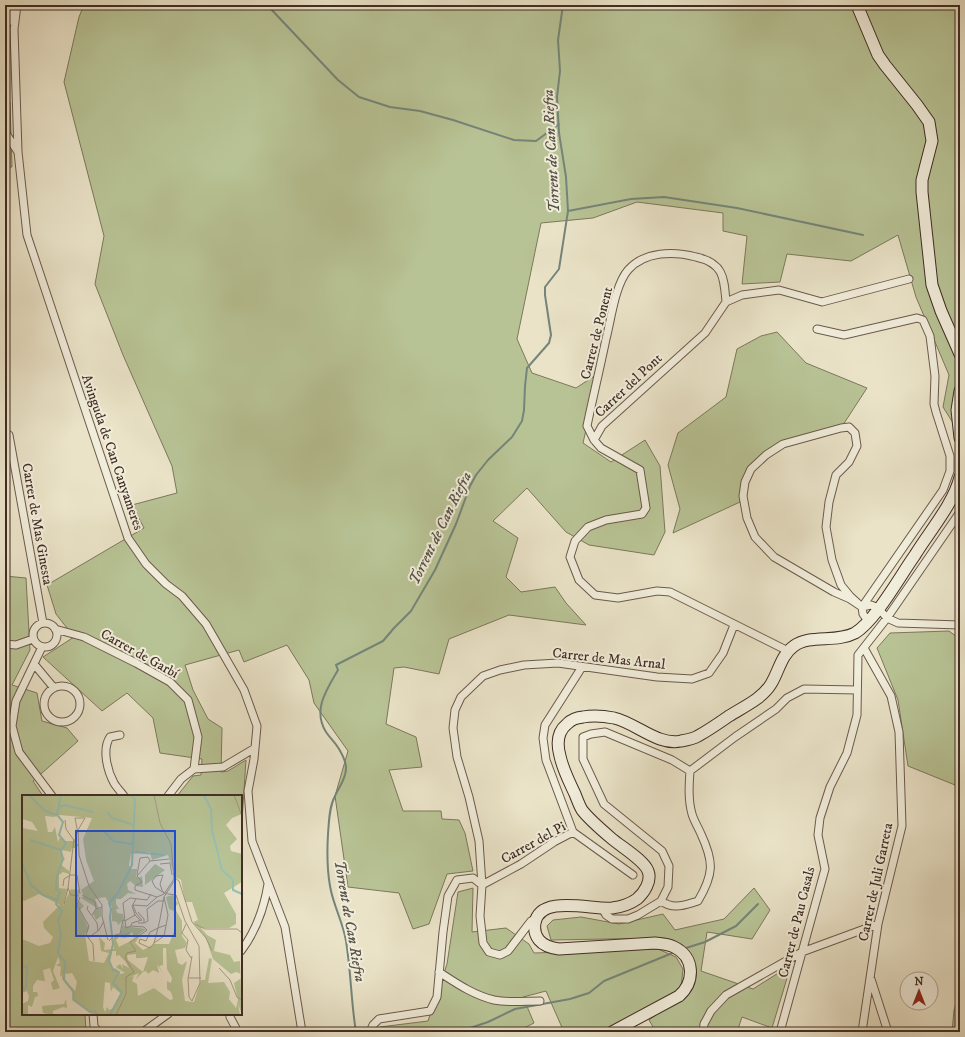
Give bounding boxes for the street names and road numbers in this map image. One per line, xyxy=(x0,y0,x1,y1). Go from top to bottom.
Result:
street label: Carrer de Ponent xyxy=(577,285,617,381)
street label: Carrer del Pont xyxy=(591,349,667,422)
street label: Avinguda de Can Canyameres xyxy=(77,372,147,533)
street label: Carrer de Mas Ginesta xyxy=(17,462,57,587)
street label: Carrer de Garbí xyxy=(97,625,183,683)
street label: Carrer de Mas Arnal xyxy=(552,644,667,674)
street label: Carrer del Pi xyxy=(498,818,569,868)
street label: Carrer de Juli Garreta xyxy=(855,821,897,943)
street label: Carrer de Pau Casals xyxy=(774,864,820,980)

